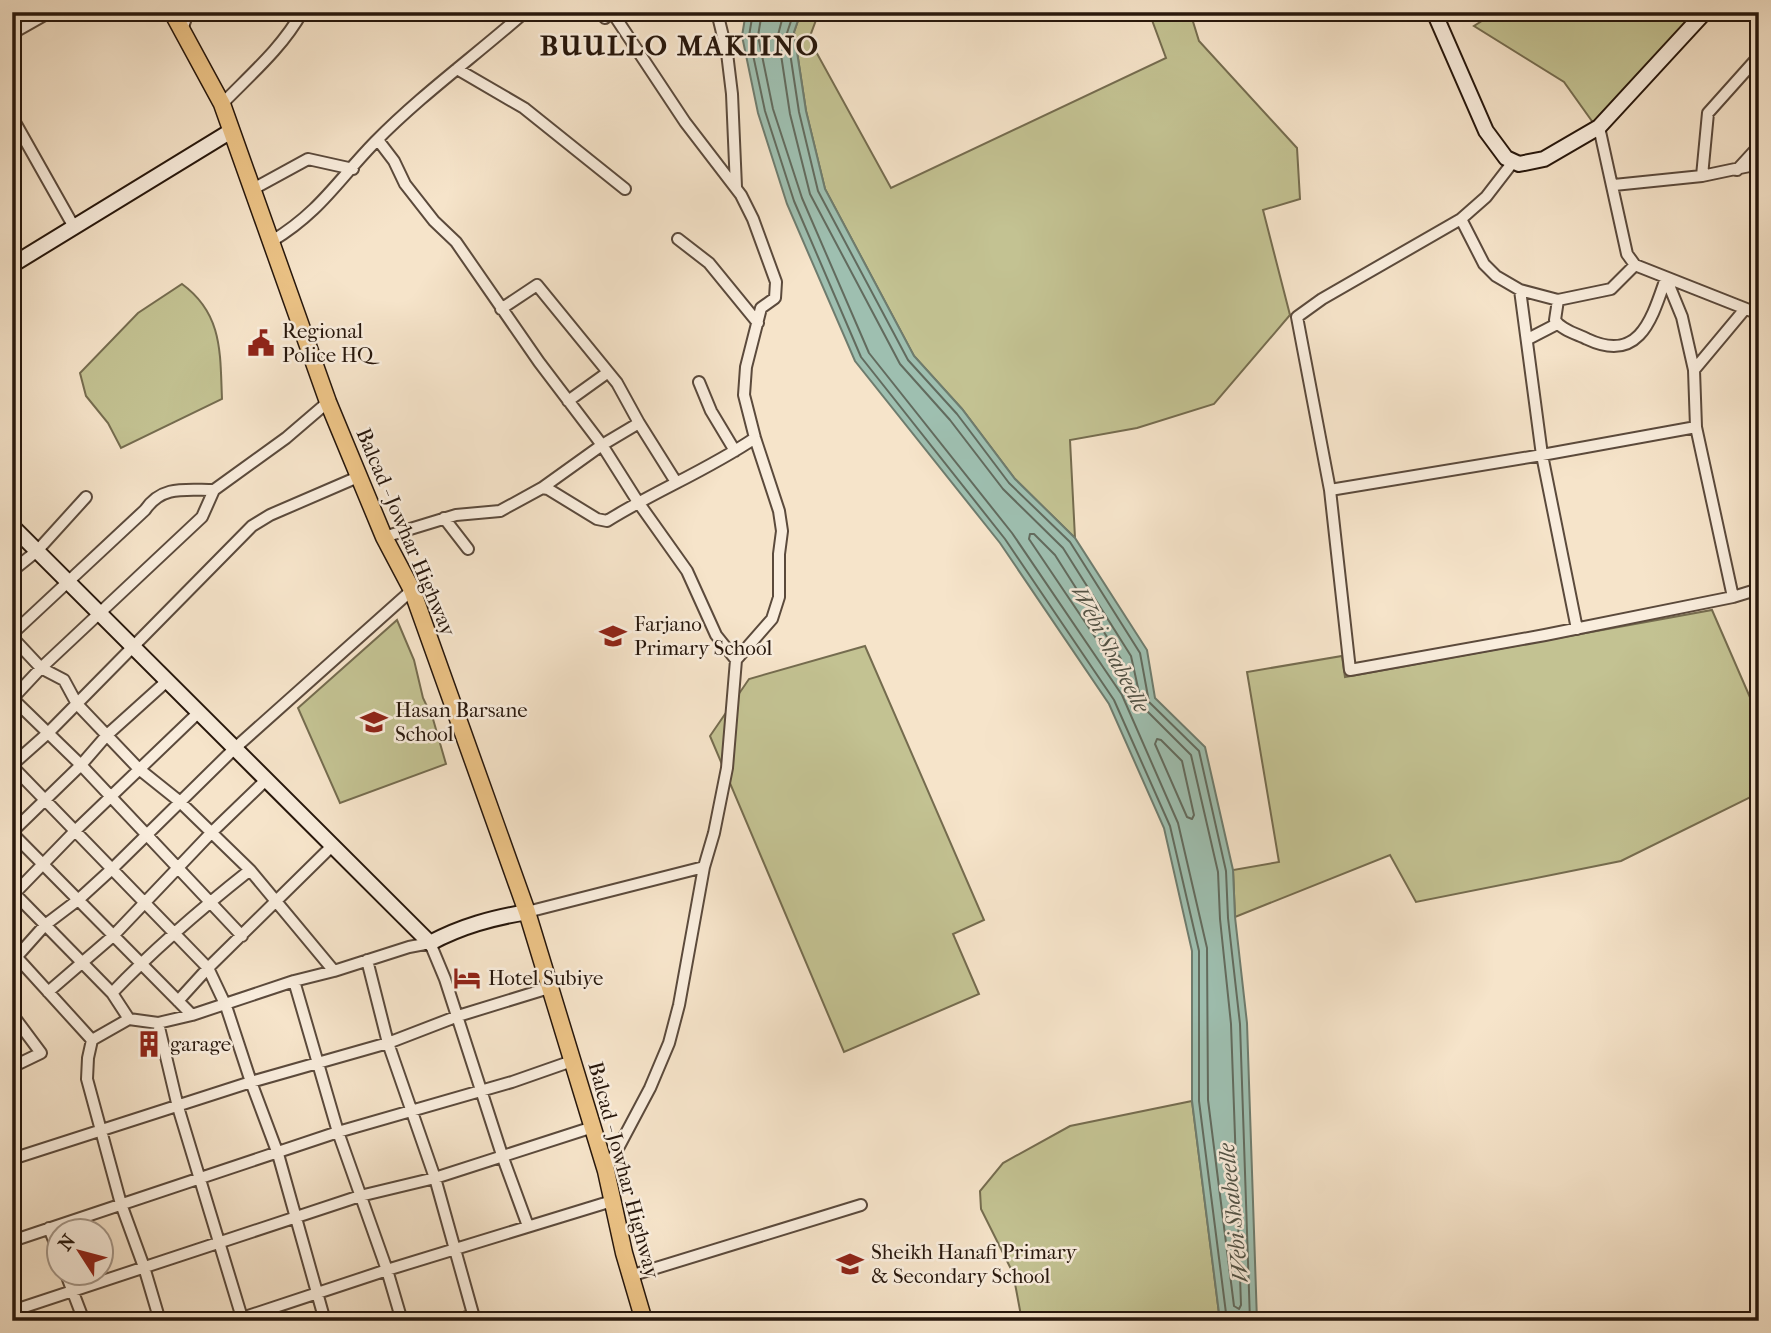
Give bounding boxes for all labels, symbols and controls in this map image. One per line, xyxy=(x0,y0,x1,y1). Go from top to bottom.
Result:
district label: BUULLO MAKIINO xyxy=(540,29,820,62)
place label: Regional Police HQ xyxy=(282,319,380,367)
public building icon: Regional Police HQ xyxy=(246,328,276,358)
street label: Balcad - Jowhar Highway xyxy=(351,425,461,640)
water label: Webi Shabeelle xyxy=(1066,581,1156,718)
place label: Farjano Primary School xyxy=(634,612,772,660)
school or university icon: Farjano Primary School xyxy=(598,621,628,651)
place label: Hasan Barsane School xyxy=(395,698,528,746)
school or university icon: Hasan Barsane School xyxy=(359,707,389,737)
hotel icon: Hotel Subiye xyxy=(452,963,482,993)
place label: Hotel Subiye xyxy=(488,966,603,990)
building icon: garage xyxy=(134,1029,164,1059)
place label: garage xyxy=(170,1032,231,1056)
street label: Balcad - Jowhar Highway xyxy=(584,1059,665,1282)
water label: Webi Shabeelle xyxy=(1213,1141,1254,1284)
north arrow xyxy=(46,1218,116,1288)
text: N xyxy=(54,1230,81,1255)
place label: Sheikh Hanafi Primary & Secondary School xyxy=(871,1240,1078,1288)
school or university icon: Sheikh Hanafi Primary & Secondary School xyxy=(835,1249,865,1279)

